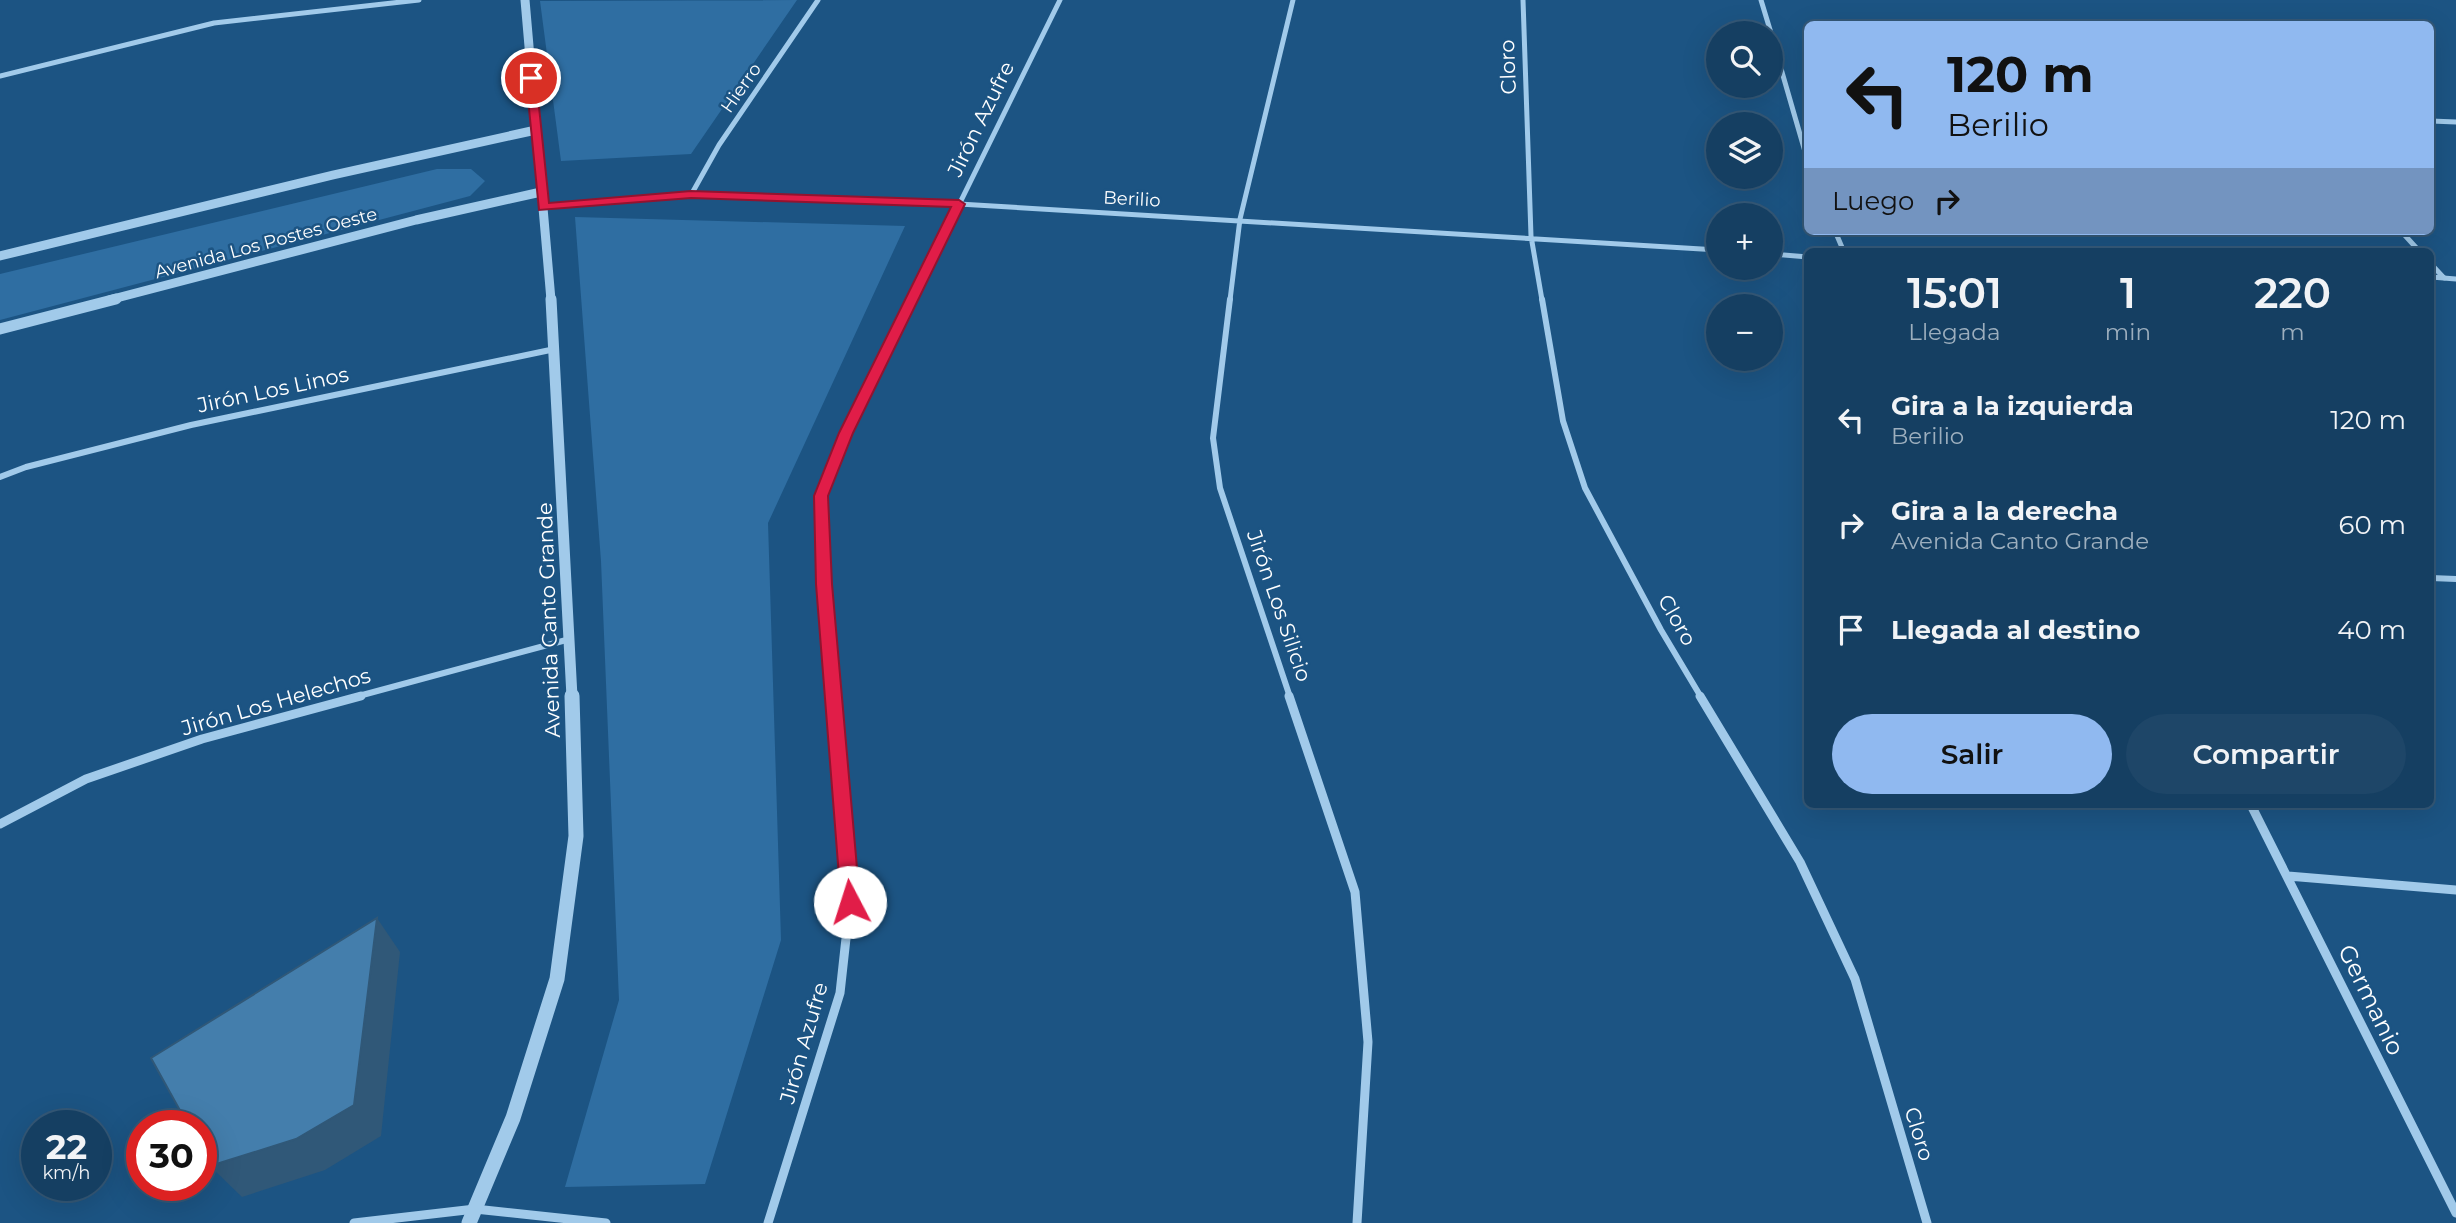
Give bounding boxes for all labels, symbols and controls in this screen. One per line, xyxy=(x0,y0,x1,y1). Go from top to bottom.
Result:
map controls xyxy=(1706,21,1783,371)
button: search xyxy=(1706,21,1783,98)
street label: Cloro xyxy=(1494,39,1521,95)
text: 120 m xyxy=(1947,45,2094,104)
pin xyxy=(501,48,561,108)
icon: left xyxy=(1832,49,1923,140)
street label: Jirón Azufre xyxy=(941,57,1019,181)
icon: arrive xyxy=(512,59,550,97)
street label: Hierro xyxy=(716,59,766,117)
text: Berilio xyxy=(1947,105,2049,144)
button: layers xyxy=(1706,112,1783,189)
icon: right xyxy=(1928,182,1966,220)
text: Luego xyxy=(1832,185,1914,217)
street label: Berilio xyxy=(1103,187,1161,211)
street label: Avenida Los Postes Oeste xyxy=(152,203,380,283)
button: + xyxy=(1706,203,1783,280)
text: 15:01 xyxy=(1907,267,2002,319)
text: 1 xyxy=(2120,267,2136,319)
text: 220 xyxy=(2254,267,2331,319)
button: − xyxy=(1706,294,1783,371)
text: Llegada xyxy=(1908,318,2000,346)
text: min xyxy=(2105,318,2151,346)
text: m xyxy=(2280,318,2305,346)
street label: Jirón Los Linos xyxy=(194,361,351,418)
text: Gira a la izquierda xyxy=(1891,390,2134,422)
icon: left xyxy=(1832,401,1870,439)
text: 120 m xyxy=(2330,404,2406,436)
text: Berilio xyxy=(1891,422,1964,450)
text: Gira a la derecha xyxy=(1891,495,2118,527)
street label: Avenida Canto Grande xyxy=(532,502,565,738)
icon: right xyxy=(1832,506,1870,544)
text: 60 m xyxy=(2339,509,2406,541)
street label: Jirón Los Silicio xyxy=(1242,526,1317,685)
text: Avenida Canto Grande xyxy=(1891,527,2149,555)
street label: Cloro xyxy=(1653,590,1702,650)
icon: arrive xyxy=(1832,611,1870,649)
text: Llegada al destino xyxy=(1891,614,2140,646)
text: 40 m xyxy=(2337,614,2406,646)
street label: Jirón Los Helechos xyxy=(177,663,373,741)
button: Salir xyxy=(1832,714,2112,794)
button: Compartir xyxy=(2126,714,2406,794)
position arrow xyxy=(813,865,887,939)
street label: Germanio xyxy=(2332,940,2411,1060)
street label: Jirón Azufre xyxy=(774,979,833,1107)
street label: Cloro xyxy=(1899,1104,1939,1164)
speed limit sign: 30 xyxy=(126,1110,217,1201)
text: 22 xyxy=(46,1125,87,1168)
text: km/h xyxy=(42,1162,91,1184)

